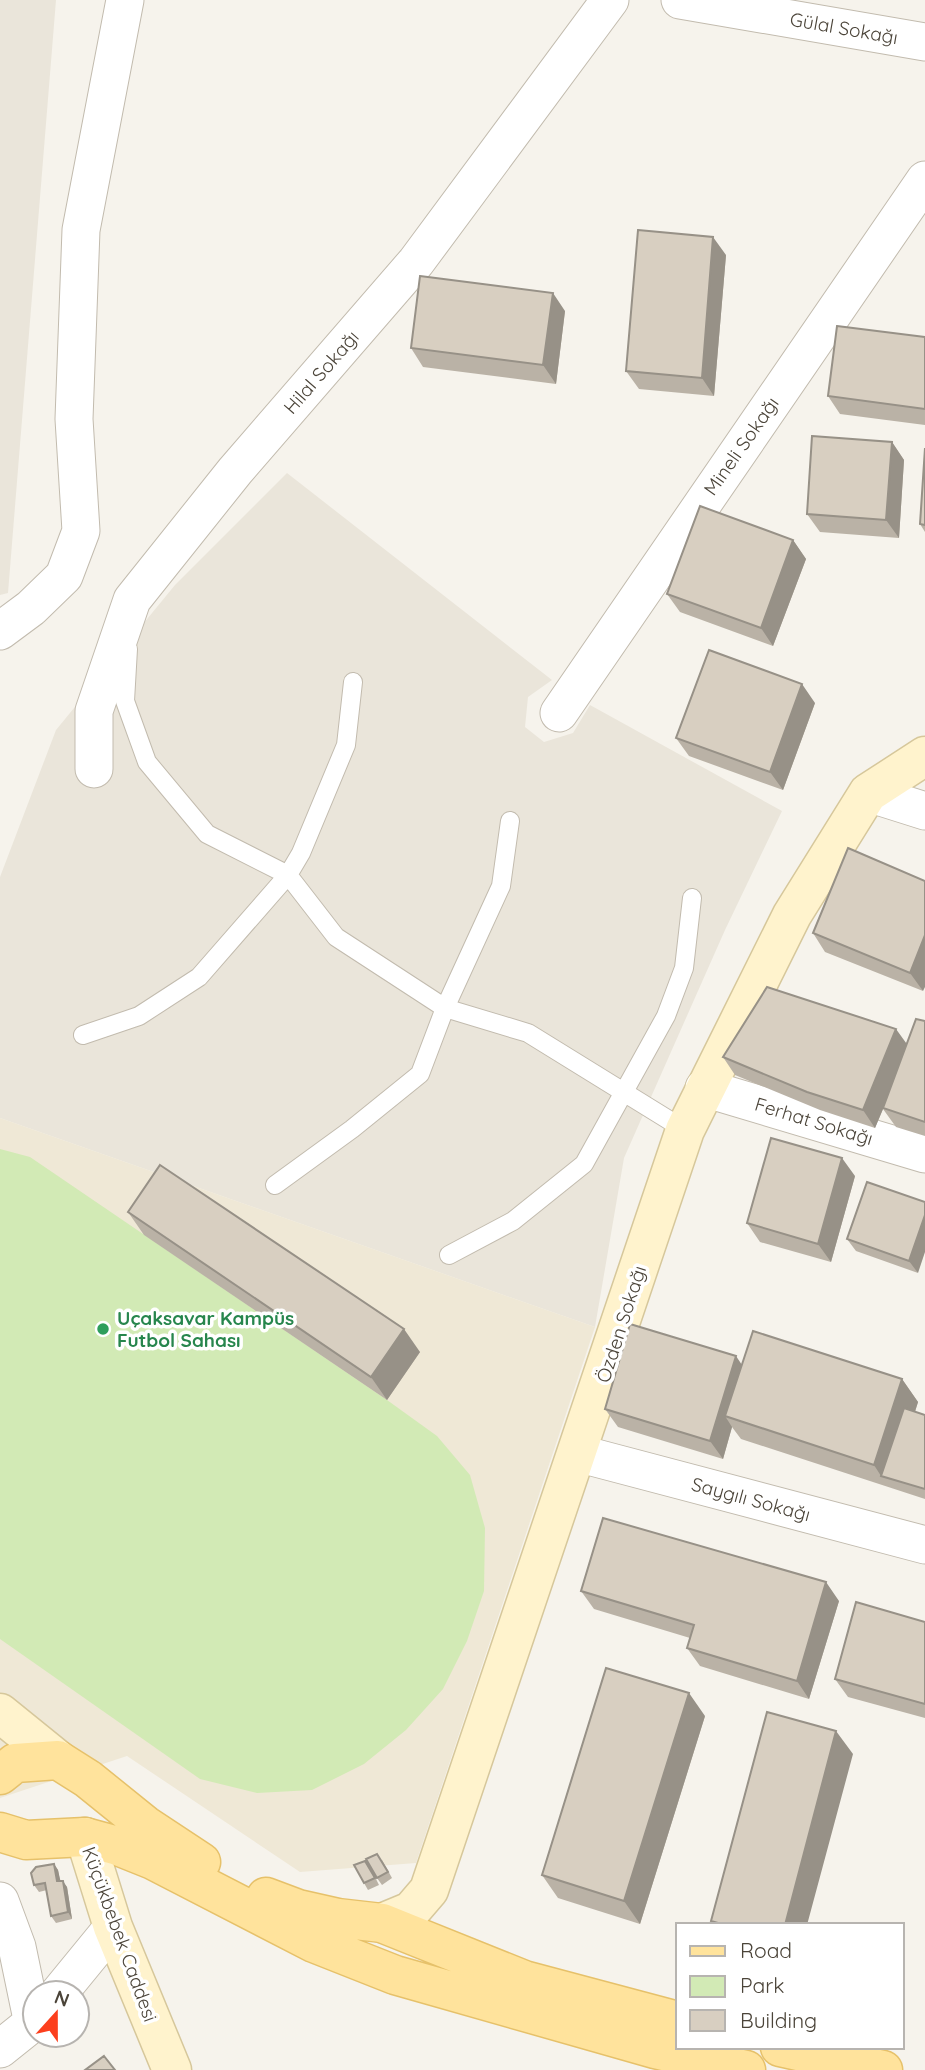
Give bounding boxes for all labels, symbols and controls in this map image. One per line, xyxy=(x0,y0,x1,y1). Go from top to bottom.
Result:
street label: Gülal Sokağı xyxy=(788,7,900,49)
street label: Hilal Sokağı xyxy=(278,325,364,419)
street label: Mineli Sokağı xyxy=(698,392,784,500)
street label: Ferhat Sokağı xyxy=(752,1092,876,1150)
street label: Özden Sokağı xyxy=(591,1262,651,1386)
place label: Uçaksavar Kampüs Futbol Sahası xyxy=(117,1306,294,1352)
marker: Uçaksavar Kampüs Futbol Sahası xyxy=(95,1321,111,1337)
street label: Saygılı Sokağı xyxy=(689,1472,813,1526)
street label: Küçükbebek Caddesi xyxy=(77,1843,163,2025)
legend xyxy=(676,1923,904,2049)
text: Road xyxy=(740,1937,792,1963)
text: Park xyxy=(740,1972,784,1998)
north arrow xyxy=(21,1979,91,2049)
text: N xyxy=(51,1984,73,2012)
text: Building xyxy=(740,2007,817,2033)

